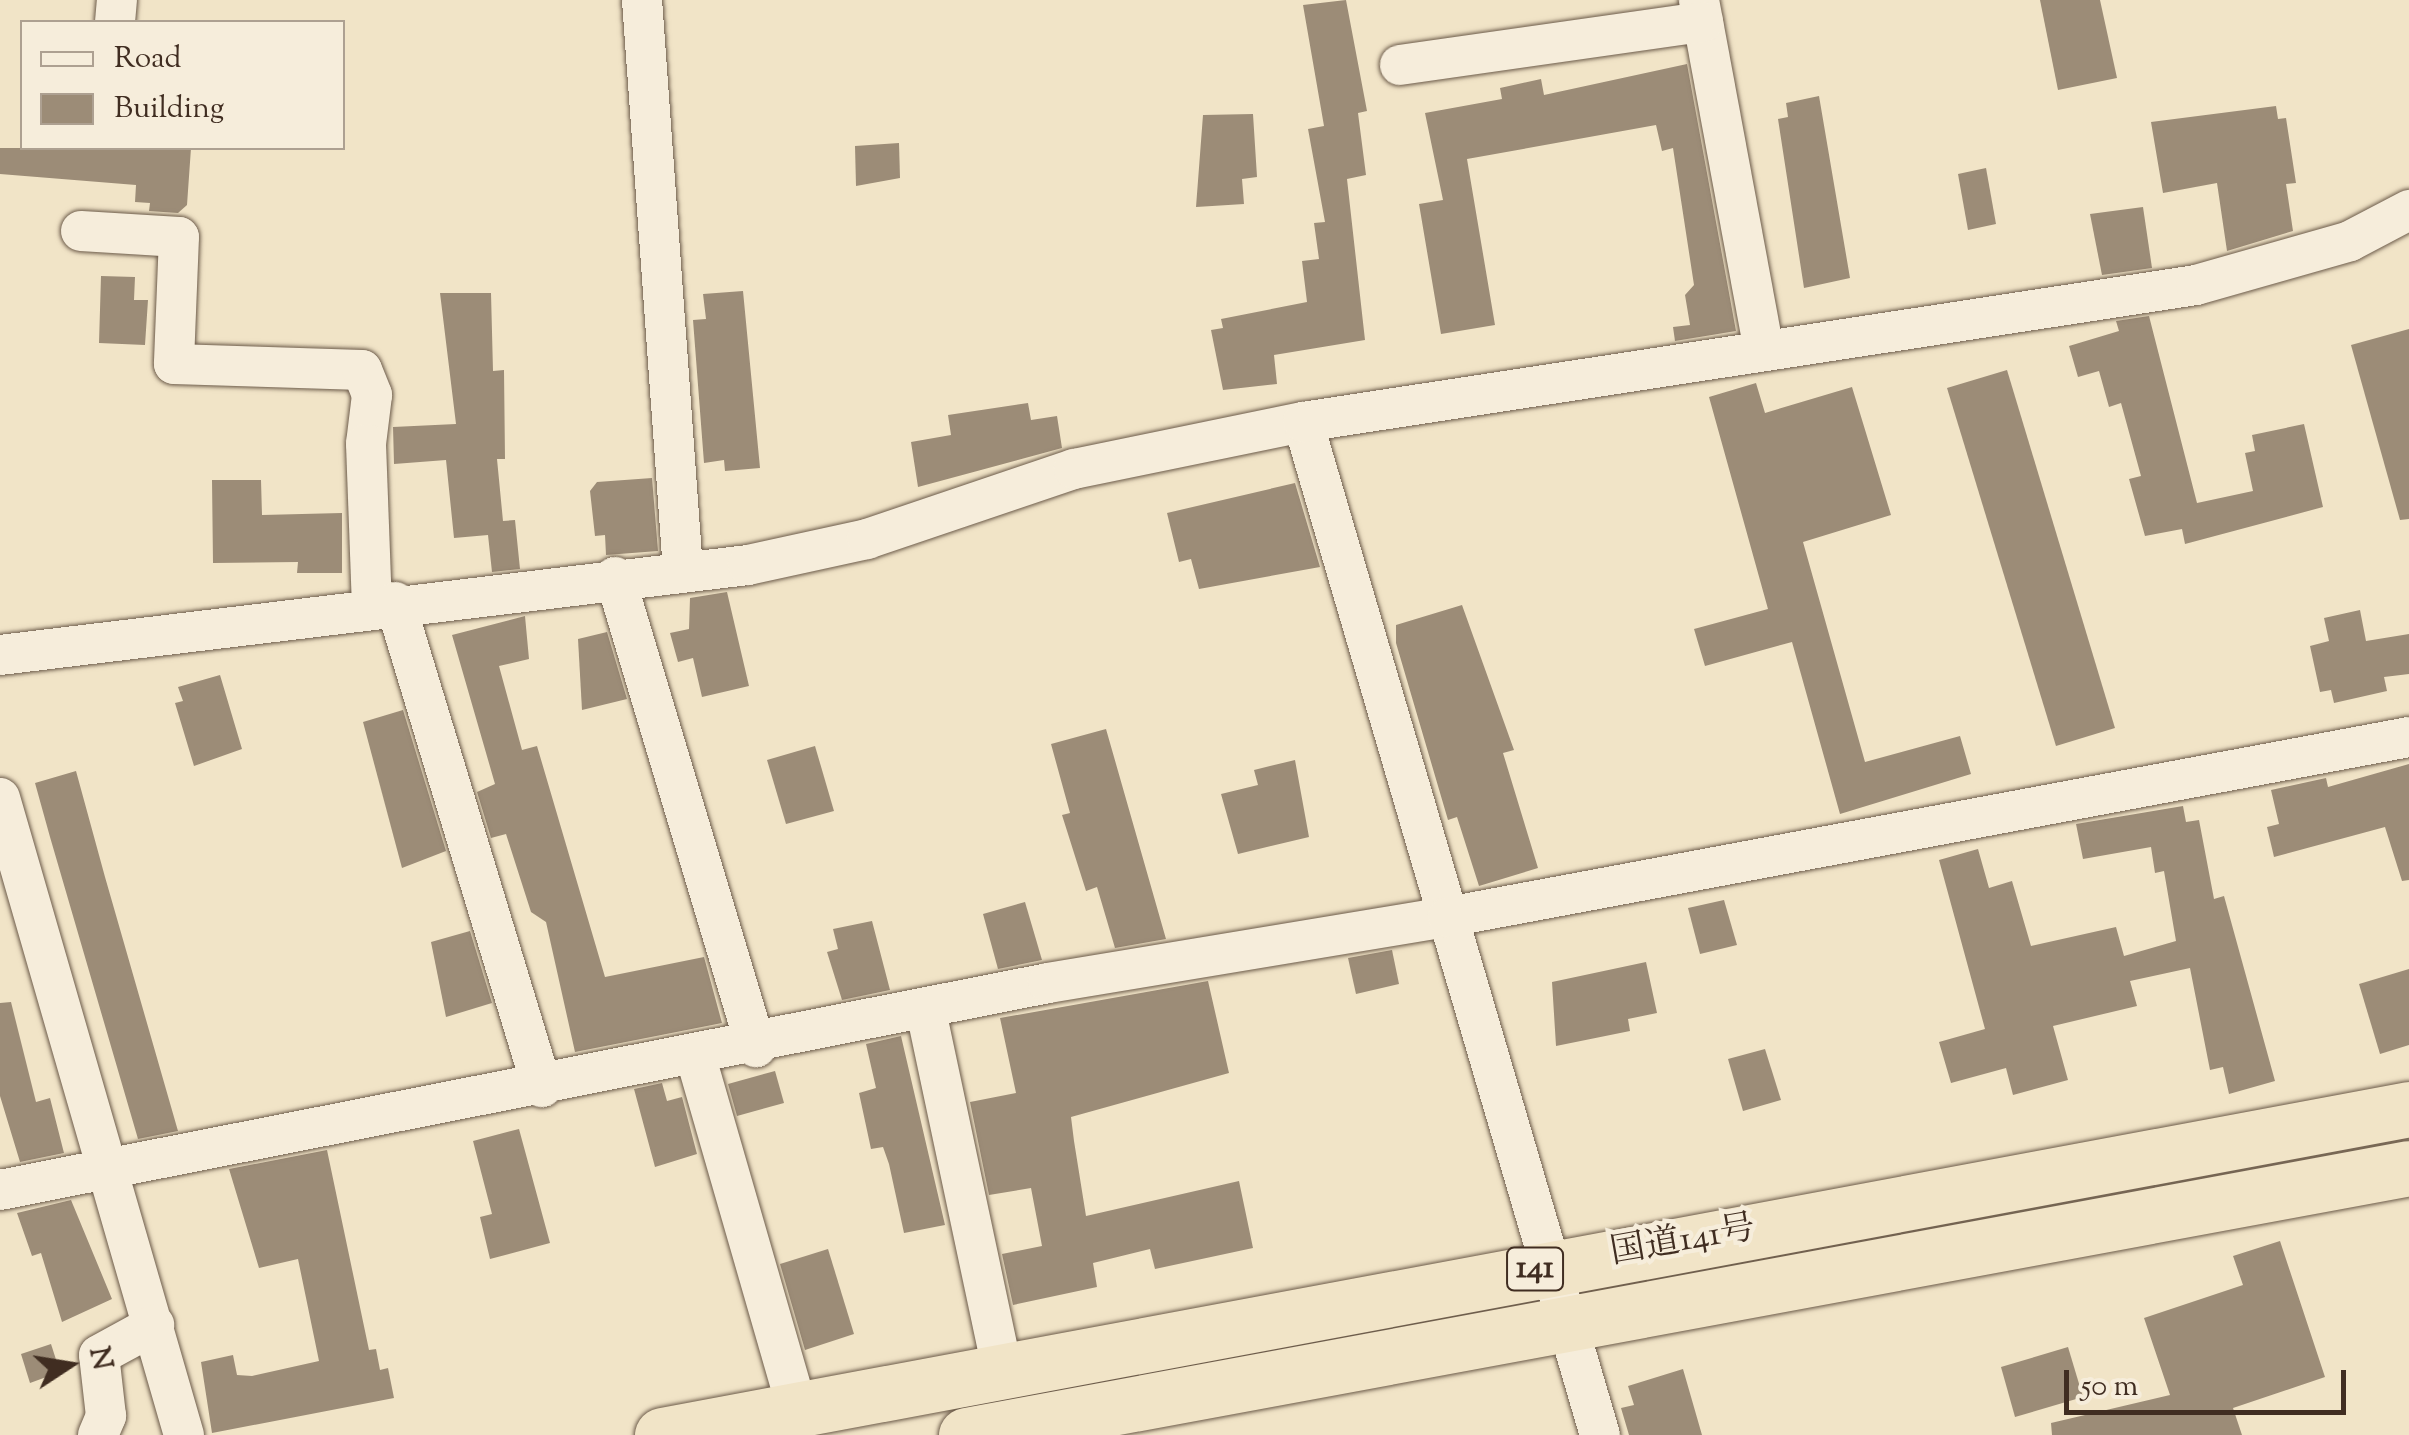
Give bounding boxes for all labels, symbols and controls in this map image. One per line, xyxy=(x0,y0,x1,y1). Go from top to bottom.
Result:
legend xyxy=(20,20,345,150)
text: Road xyxy=(114,38,181,81)
text: Building xyxy=(114,88,224,131)
street label: 国道141号 xyxy=(1607,1209,1759,1275)
road number: 141 xyxy=(1505,1242,1565,1296)
north arrow xyxy=(20,1315,120,1415)
text: N xyxy=(77,1344,121,1374)
scale bar xyxy=(2069,1350,2352,1412)
text: 50 m xyxy=(2081,1366,2138,1409)

